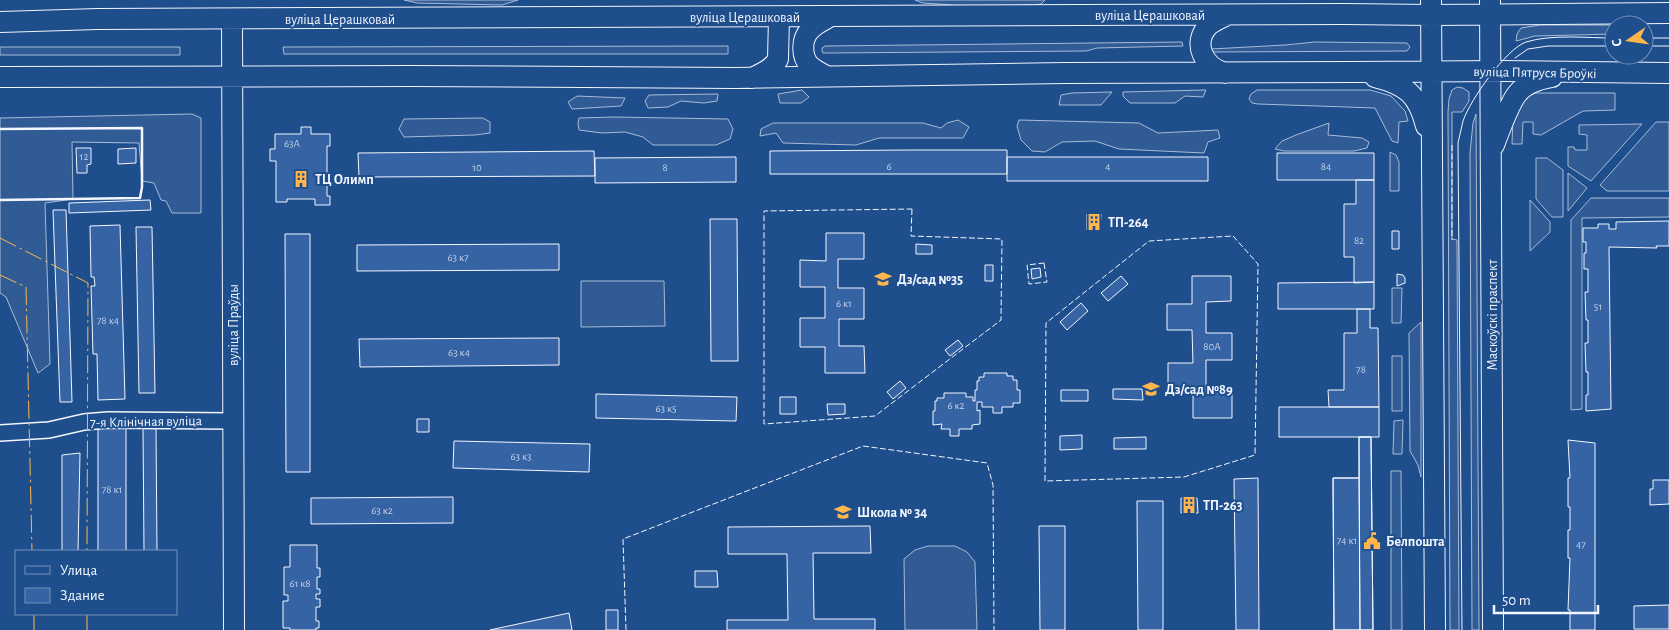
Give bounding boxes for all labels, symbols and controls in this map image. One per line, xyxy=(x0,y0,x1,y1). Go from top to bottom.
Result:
street label: вуліца Церашковай xyxy=(1095,9,1205,23)
street label: вуліца Церашковай xyxy=(690,11,800,25)
street label: вуліца Церашковай xyxy=(285,13,395,27)
north arrow xyxy=(1604,15,1654,65)
text: С xyxy=(1610,37,1625,48)
street label: вуліца Пятруся Броўкі xyxy=(1473,65,1597,81)
house number: 63А xyxy=(284,138,301,149)
house number: 12 xyxy=(80,151,88,162)
house number: 6 xyxy=(886,161,892,172)
house number: 4 xyxy=(1105,161,1111,172)
house number: 84 xyxy=(1321,161,1331,172)
house number: 10 xyxy=(472,162,482,173)
house number: 8 xyxy=(662,162,668,173)
building icon: ТЦ Олимп xyxy=(291,169,311,189)
place label: ТЦ Олимп xyxy=(315,173,374,187)
building icon: ТП-264 xyxy=(1084,212,1104,232)
place label: ТП-264 xyxy=(1108,216,1149,230)
house number: 82 xyxy=(1354,235,1364,246)
house number: 63 к7 xyxy=(447,252,469,263)
street label: Маскоўскі праспект xyxy=(1486,259,1500,371)
school or university icon: Дз/сад №35 xyxy=(873,269,893,289)
place label: Дз/сад №35 xyxy=(897,273,963,287)
street label: вуліца Праўды xyxy=(227,284,241,366)
house number: 6 к1 xyxy=(836,298,852,309)
house number: 51 xyxy=(1594,301,1602,312)
house number: 78 к4 xyxy=(97,315,119,326)
house number: 80А xyxy=(1203,341,1221,352)
house number: 63 к4 xyxy=(448,347,470,358)
house number: 78 xyxy=(1356,364,1366,375)
school or university icon: Дз/сад №89 xyxy=(1141,379,1161,399)
place label: Дз/сад №89 xyxy=(1165,383,1233,397)
house number: 6 к2 xyxy=(947,400,965,411)
house number: 63 к5 xyxy=(655,403,677,414)
street label: 7-я Клінічная вуліца xyxy=(90,414,203,430)
house number: 63 к3 xyxy=(510,451,532,462)
house number: 78 к1 xyxy=(102,484,122,495)
building icon: ТП-263 xyxy=(1179,495,1199,515)
place label: ТП-263 xyxy=(1203,499,1243,513)
school or university icon: Школа № 34 xyxy=(833,502,853,522)
house number: 63 к2 xyxy=(371,505,393,516)
place label: Школа № 34 xyxy=(857,506,927,520)
public building icon: Белпошта xyxy=(1362,531,1382,551)
house number: 74 к1 xyxy=(1337,535,1357,546)
place label: Белпошта xyxy=(1386,535,1445,549)
house number: 47 xyxy=(1576,539,1586,550)
legend xyxy=(15,550,178,615)
text: Улица xyxy=(60,563,97,578)
house number: 61 к8 xyxy=(289,578,311,589)
scale bar xyxy=(1494,582,1598,614)
text: Здание xyxy=(60,588,105,603)
text: 50 m xyxy=(1502,593,1531,608)

